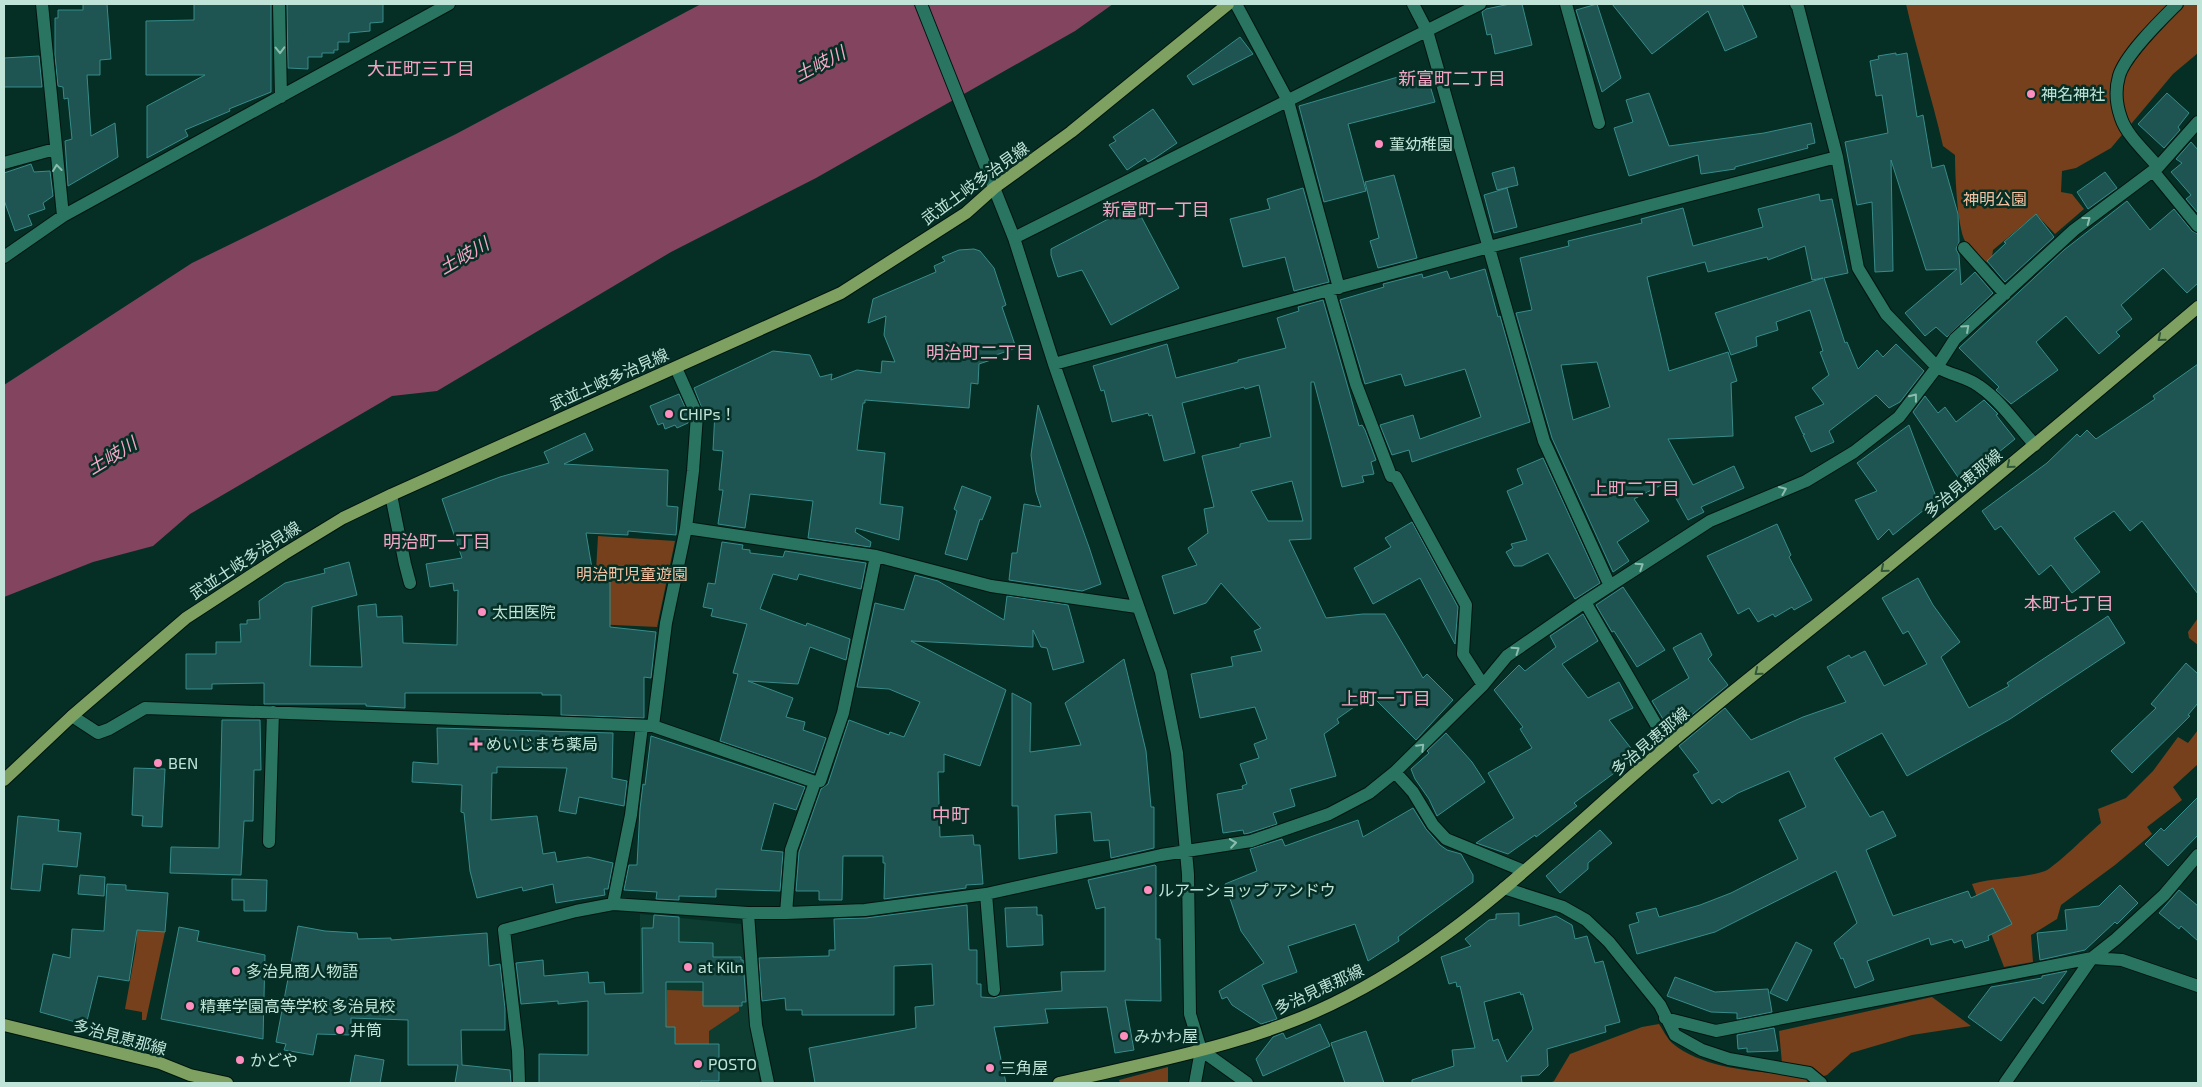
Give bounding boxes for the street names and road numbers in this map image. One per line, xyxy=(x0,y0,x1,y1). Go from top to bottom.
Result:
street label: 武並土岐多治見線 xyxy=(917,137,1032,228)
street label: 武並土岐多治見線 xyxy=(546,344,671,413)
street label: 多治見恵那線 xyxy=(1920,444,2006,521)
street label: 武並土岐多治見線 xyxy=(186,517,304,602)
street label: 多治見恵那線 xyxy=(1607,702,1693,779)
street label: 多治見恵那線 xyxy=(1271,960,1366,1017)
street label: 多治見恵那線 xyxy=(71,1015,169,1058)

